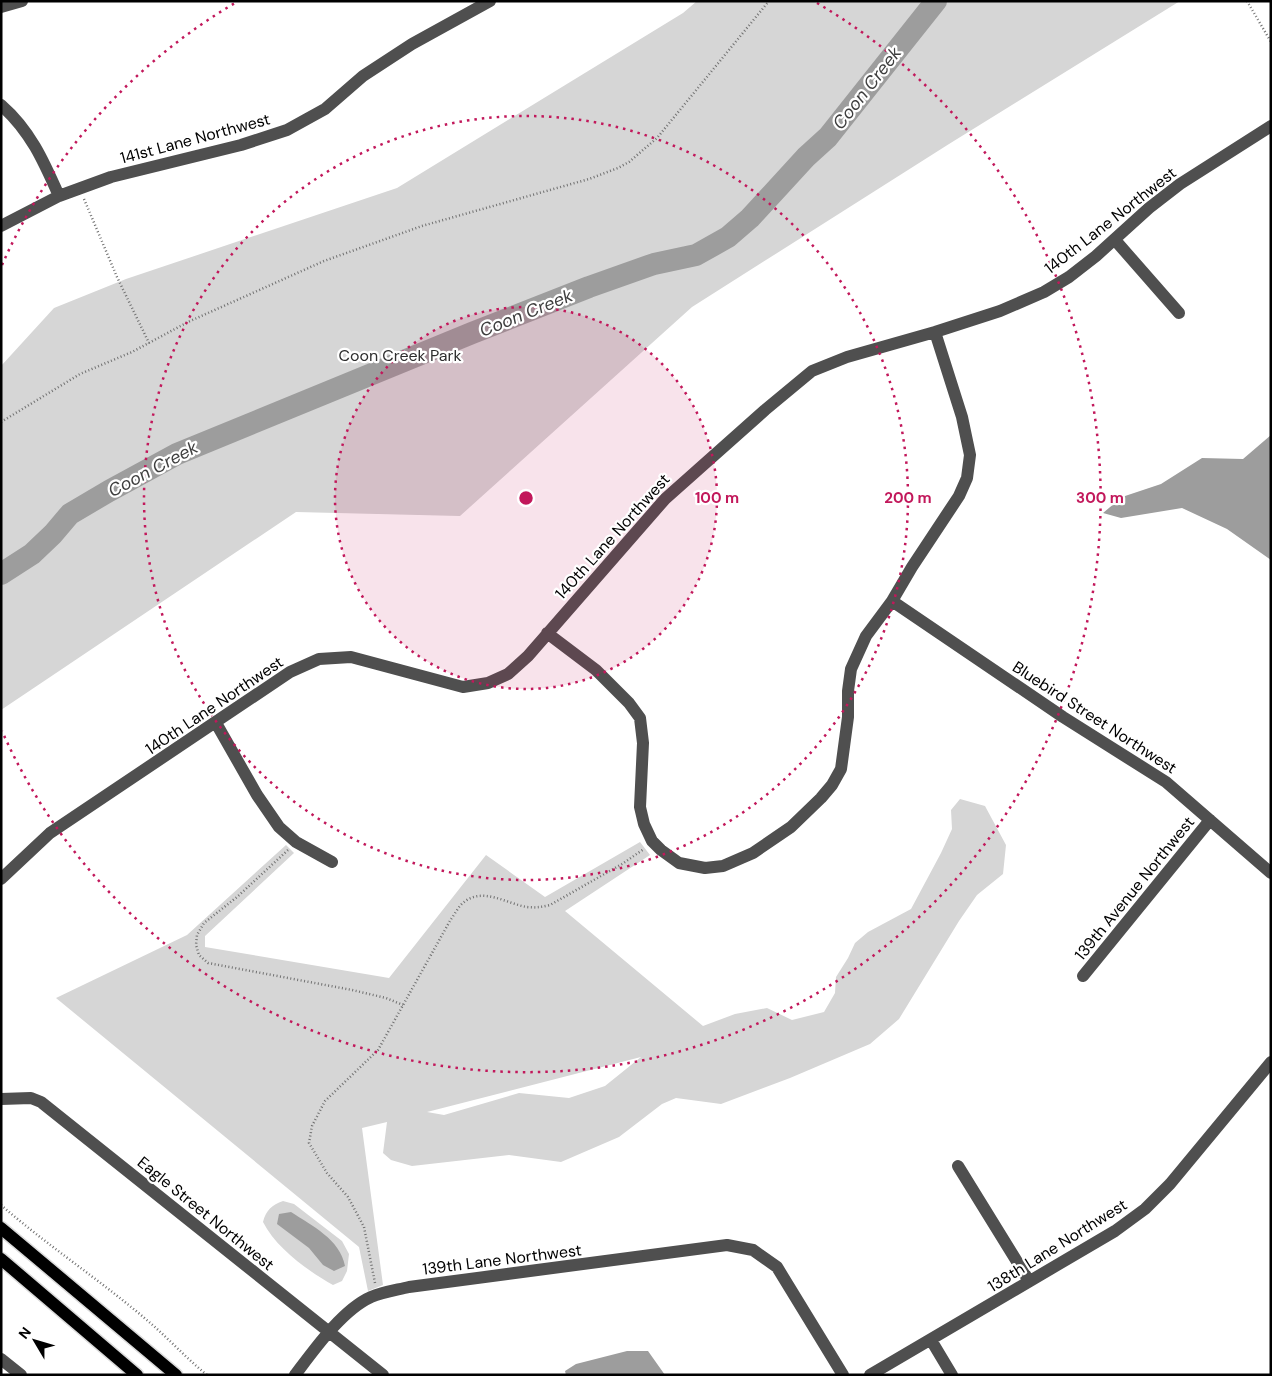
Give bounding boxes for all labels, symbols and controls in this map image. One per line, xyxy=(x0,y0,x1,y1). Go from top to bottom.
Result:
water label: Coon Creek xyxy=(827,41,907,134)
street label: 141st Lane Northwest xyxy=(118,108,272,169)
street label: 140th Lane Northwest xyxy=(1040,162,1181,279)
water label: Coon Creek xyxy=(476,283,577,343)
park label: Coon Creek Park xyxy=(338,345,462,366)
water label: Coon Creek xyxy=(104,435,203,503)
street label: 140th Lane Northwest xyxy=(550,469,674,604)
text: 100 m xyxy=(695,488,739,508)
text: 200 m xyxy=(884,488,932,508)
text: 300 m xyxy=(1076,488,1124,508)
centre of rings xyxy=(517,489,535,507)
street label: 140th Lane Northwest xyxy=(141,651,287,759)
street label: Bluebird Street Northwest xyxy=(1009,656,1181,778)
street label: 139th Avenue Northwest xyxy=(1070,812,1199,965)
street label: Eagle Street Northwest xyxy=(133,1152,278,1275)
street label: 138th Lane Northwest xyxy=(984,1194,1131,1297)
street label: 139th Lane Northwest xyxy=(421,1239,583,1280)
north arrow xyxy=(10,1316,60,1366)
text: N xyxy=(15,1323,35,1343)

